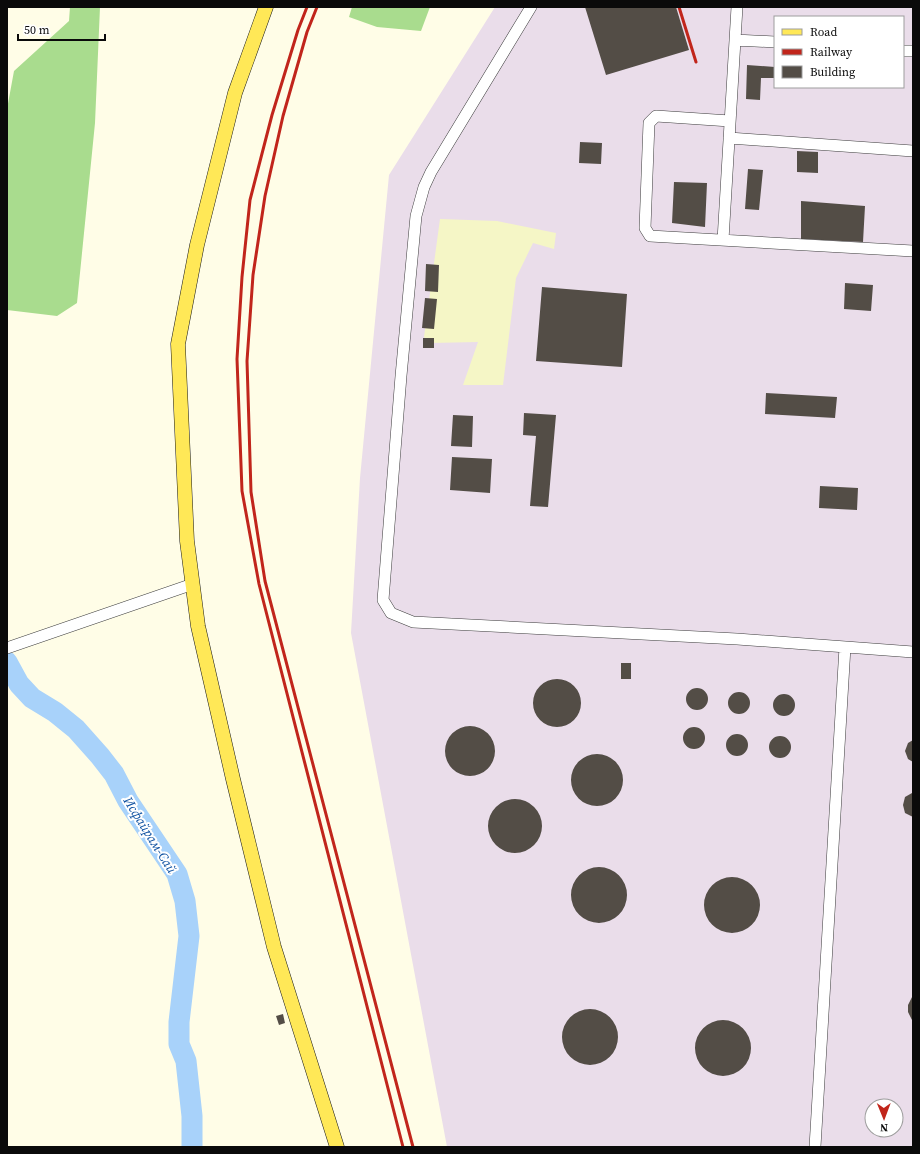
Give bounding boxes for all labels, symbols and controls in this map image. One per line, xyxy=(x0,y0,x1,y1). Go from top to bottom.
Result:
scale bar xyxy=(18,16,105,42)
legend xyxy=(774,16,904,88)
text: 50 m xyxy=(24,22,50,38)
text: Road xyxy=(810,24,837,40)
text: Railway xyxy=(810,44,853,60)
text: Building xyxy=(810,64,855,80)
water label: Исфайрам-Сай xyxy=(119,793,181,877)
north arrow xyxy=(864,1098,904,1138)
text: N xyxy=(880,1120,888,1135)

